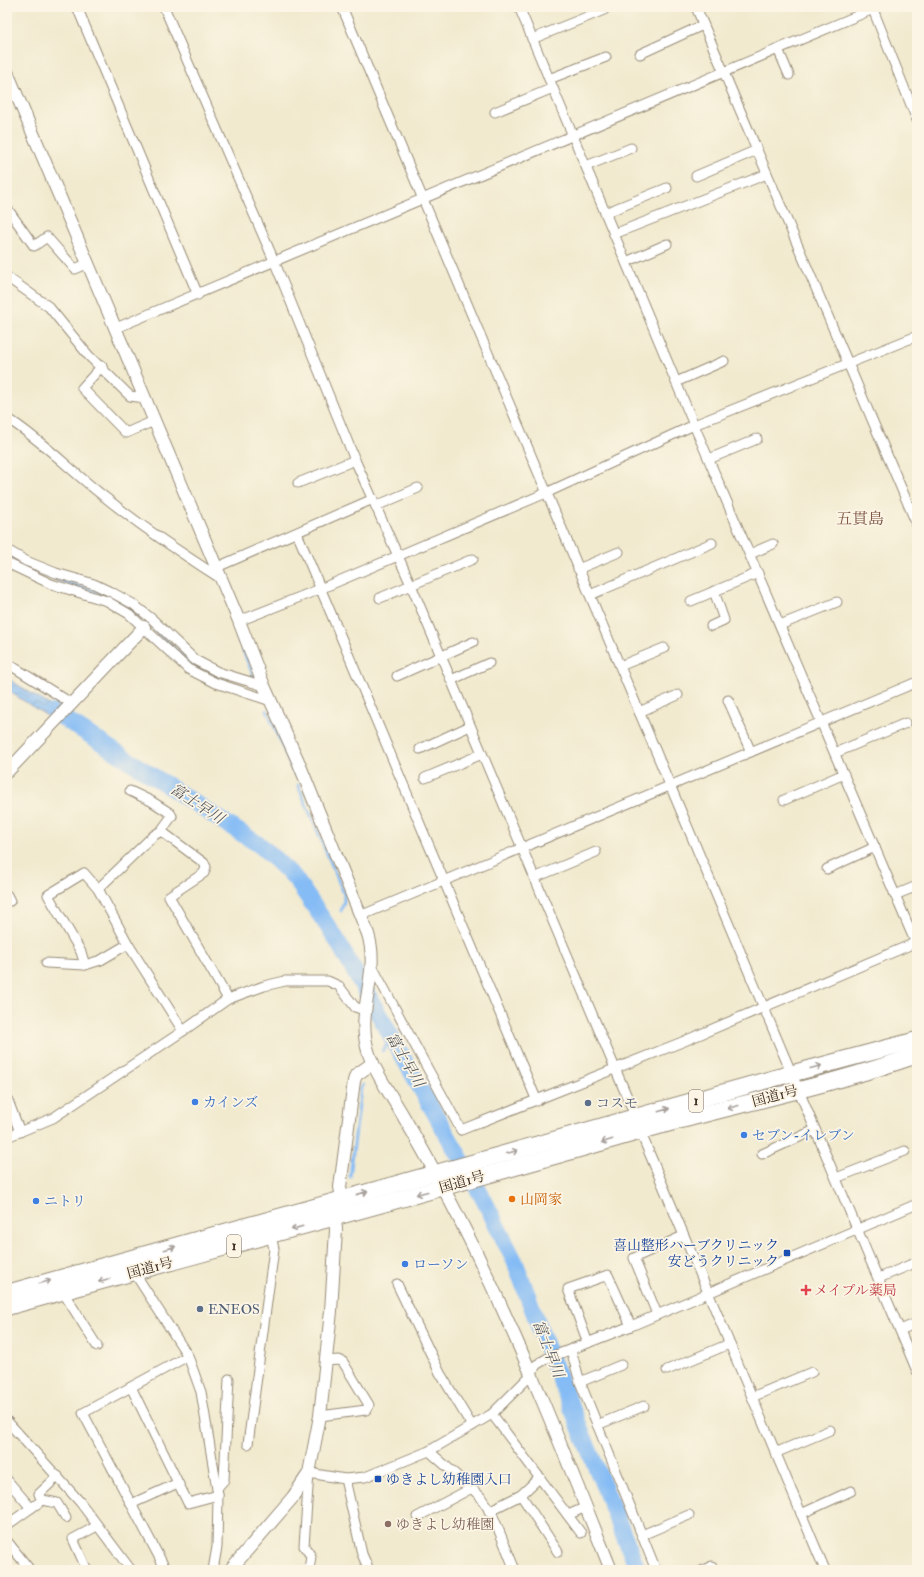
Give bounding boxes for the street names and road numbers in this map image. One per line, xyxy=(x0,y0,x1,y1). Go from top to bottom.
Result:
street label: 国道1号 xyxy=(750,1082,800,1110)
road number: 1 xyxy=(689,1090,703,1112)
street label: 国道1号 xyxy=(437,1167,487,1197)
road number: 1 xyxy=(227,1235,241,1257)
street label: 国道1号 xyxy=(125,1254,175,1282)

